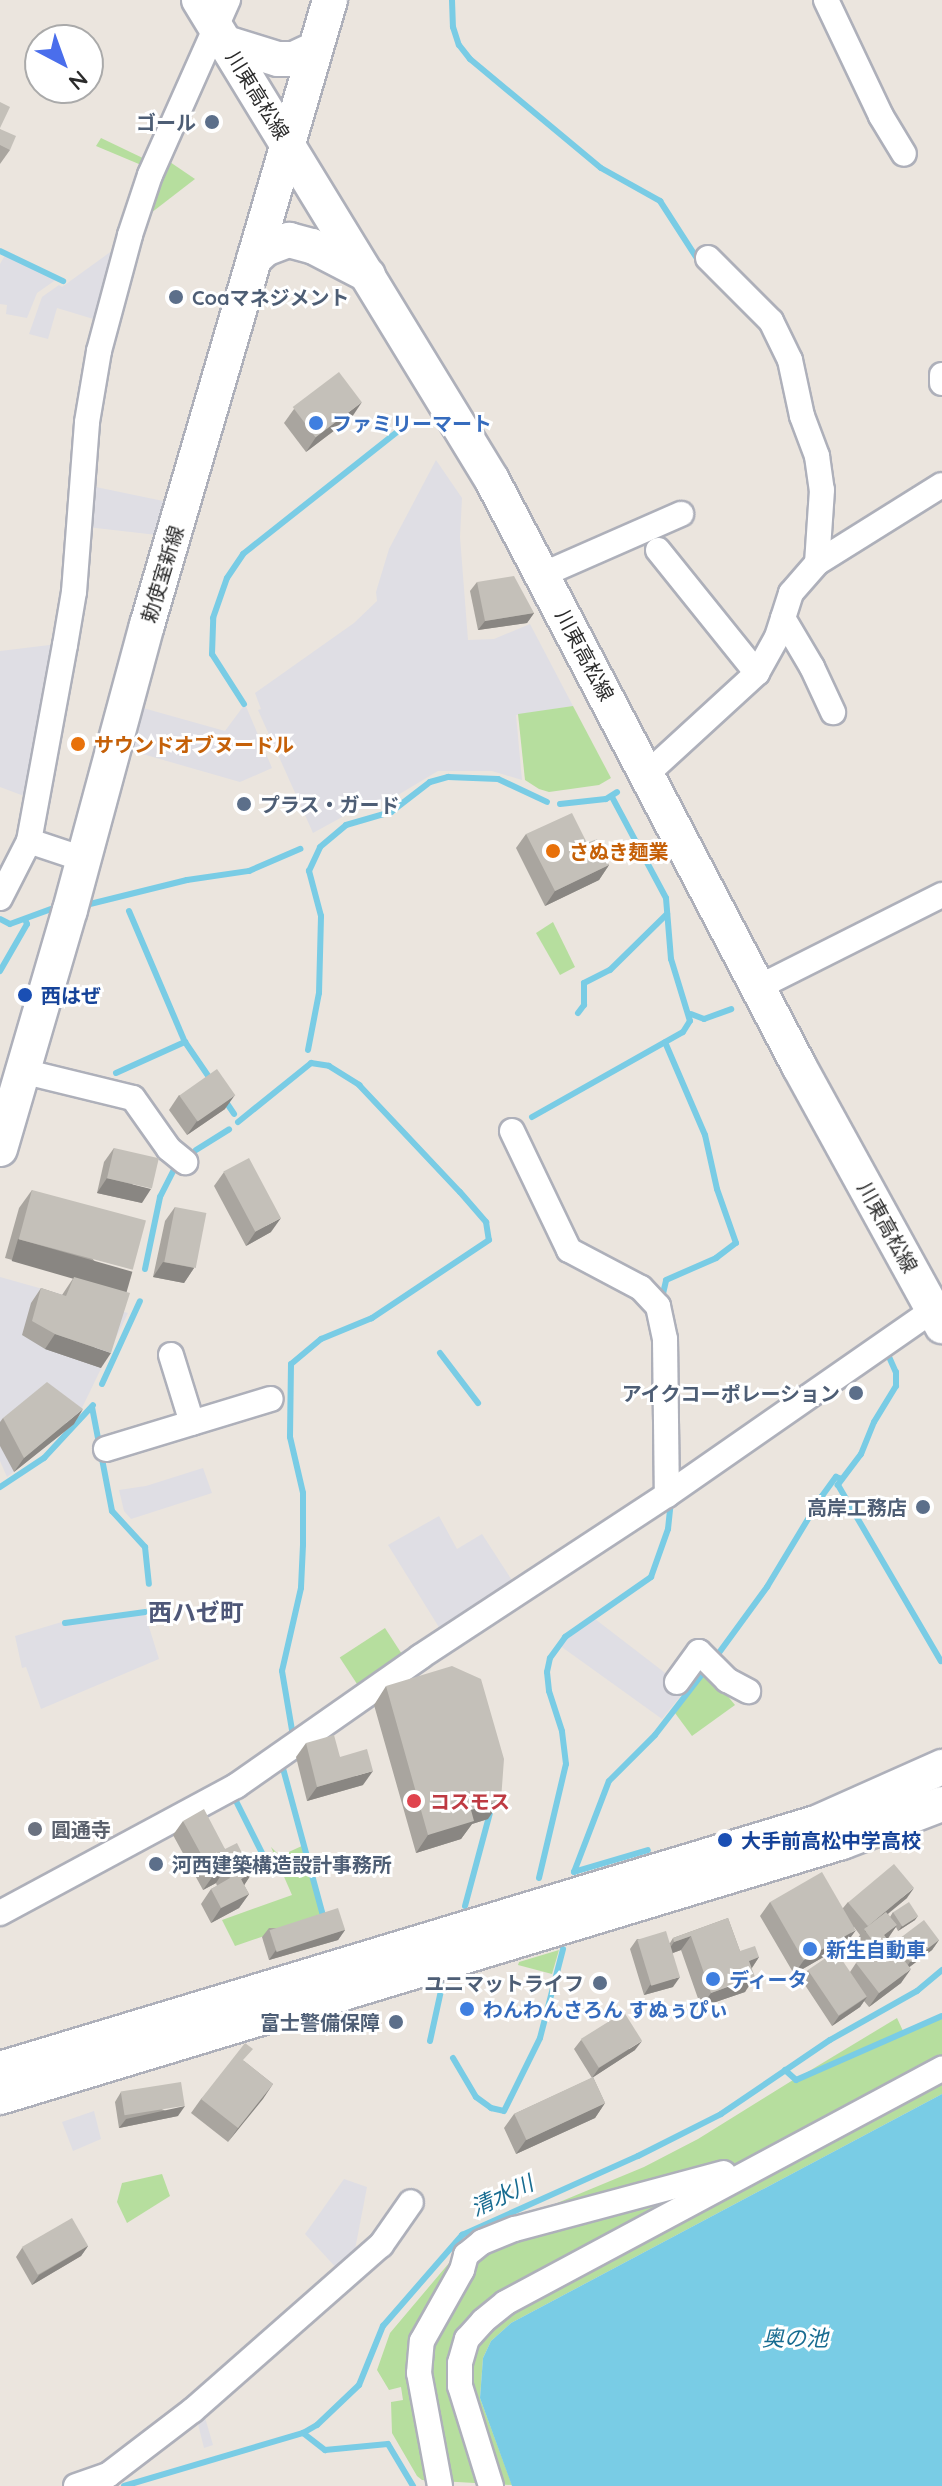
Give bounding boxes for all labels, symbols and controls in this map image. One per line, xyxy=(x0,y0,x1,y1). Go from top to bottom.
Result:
north arrow xyxy=(24,24,104,104)
street label: 川東高松線 xyxy=(221,46,295,144)
text: N xyxy=(63,65,94,96)
place label: ゴール xyxy=(136,110,196,134)
marker: ゴール xyxy=(203,113,221,131)
place label: Coaマネジメント xyxy=(192,285,350,309)
marker: Coaマネジメント xyxy=(167,288,185,306)
place label: ファミリーマート xyxy=(332,411,492,435)
marker: ファミリーマート xyxy=(307,414,325,432)
street label: 勅使室新線 xyxy=(136,523,188,625)
street label: 川東高松線 xyxy=(551,605,619,705)
place label: サウンドオブヌードル xyxy=(94,732,294,756)
marker: サウンドオブヌードル xyxy=(69,735,87,753)
place label: プラス・ガード xyxy=(260,792,400,816)
marker: プラス・ガード xyxy=(235,795,253,813)
place label: さぬき麺業 xyxy=(569,839,669,863)
marker: さぬき麺業 xyxy=(544,842,562,860)
place label: 西はぜ xyxy=(41,983,101,1007)
marker: 西はぜ xyxy=(16,986,34,1004)
street label: 川東高松線 xyxy=(853,1177,923,1277)
place label: アイクコーポレーション xyxy=(620,1381,840,1405)
marker: アイクコーポレーション xyxy=(847,1384,865,1402)
place label: 高岸工務店 xyxy=(807,1495,907,1519)
marker: 高岸工務店 xyxy=(914,1498,932,1516)
district label: 西ハゼ町 xyxy=(148,1599,244,1627)
place label: コスモス xyxy=(430,1789,510,1813)
marker: コスモス xyxy=(405,1792,423,1810)
place label: 圓通寺 xyxy=(51,1817,111,1841)
marker: 圓通寺 xyxy=(26,1820,44,1838)
place label: 大手前高松中学高校 xyxy=(741,1828,921,1852)
marker: 大手前高松中学高校 xyxy=(716,1831,734,1849)
place label: 河西建築構造設計事務所 xyxy=(172,1852,392,1876)
marker: 河西建築構造設計事務所 xyxy=(147,1855,165,1873)
place label: 新生自動車 xyxy=(826,1937,926,1961)
marker: 新生自動車 xyxy=(801,1940,819,1958)
place label: ディータ xyxy=(729,1967,809,1991)
marker: ディータ xyxy=(704,1970,722,1988)
place label: ユニマットライフ xyxy=(424,1971,584,1995)
marker: ユニマットライフ xyxy=(591,1974,609,1992)
place label: わんわんさろん すぬぅぴぃ xyxy=(483,1997,729,2021)
marker: わんわんさろん すぬぅぴぃ xyxy=(458,2000,476,2018)
place label: 富士警備保障 xyxy=(260,2010,380,2034)
marker: 富士警備保障 xyxy=(387,2013,405,2031)
water label: 清水川 xyxy=(467,2170,537,2222)
water label: 奥の池 xyxy=(762,2326,828,2352)

